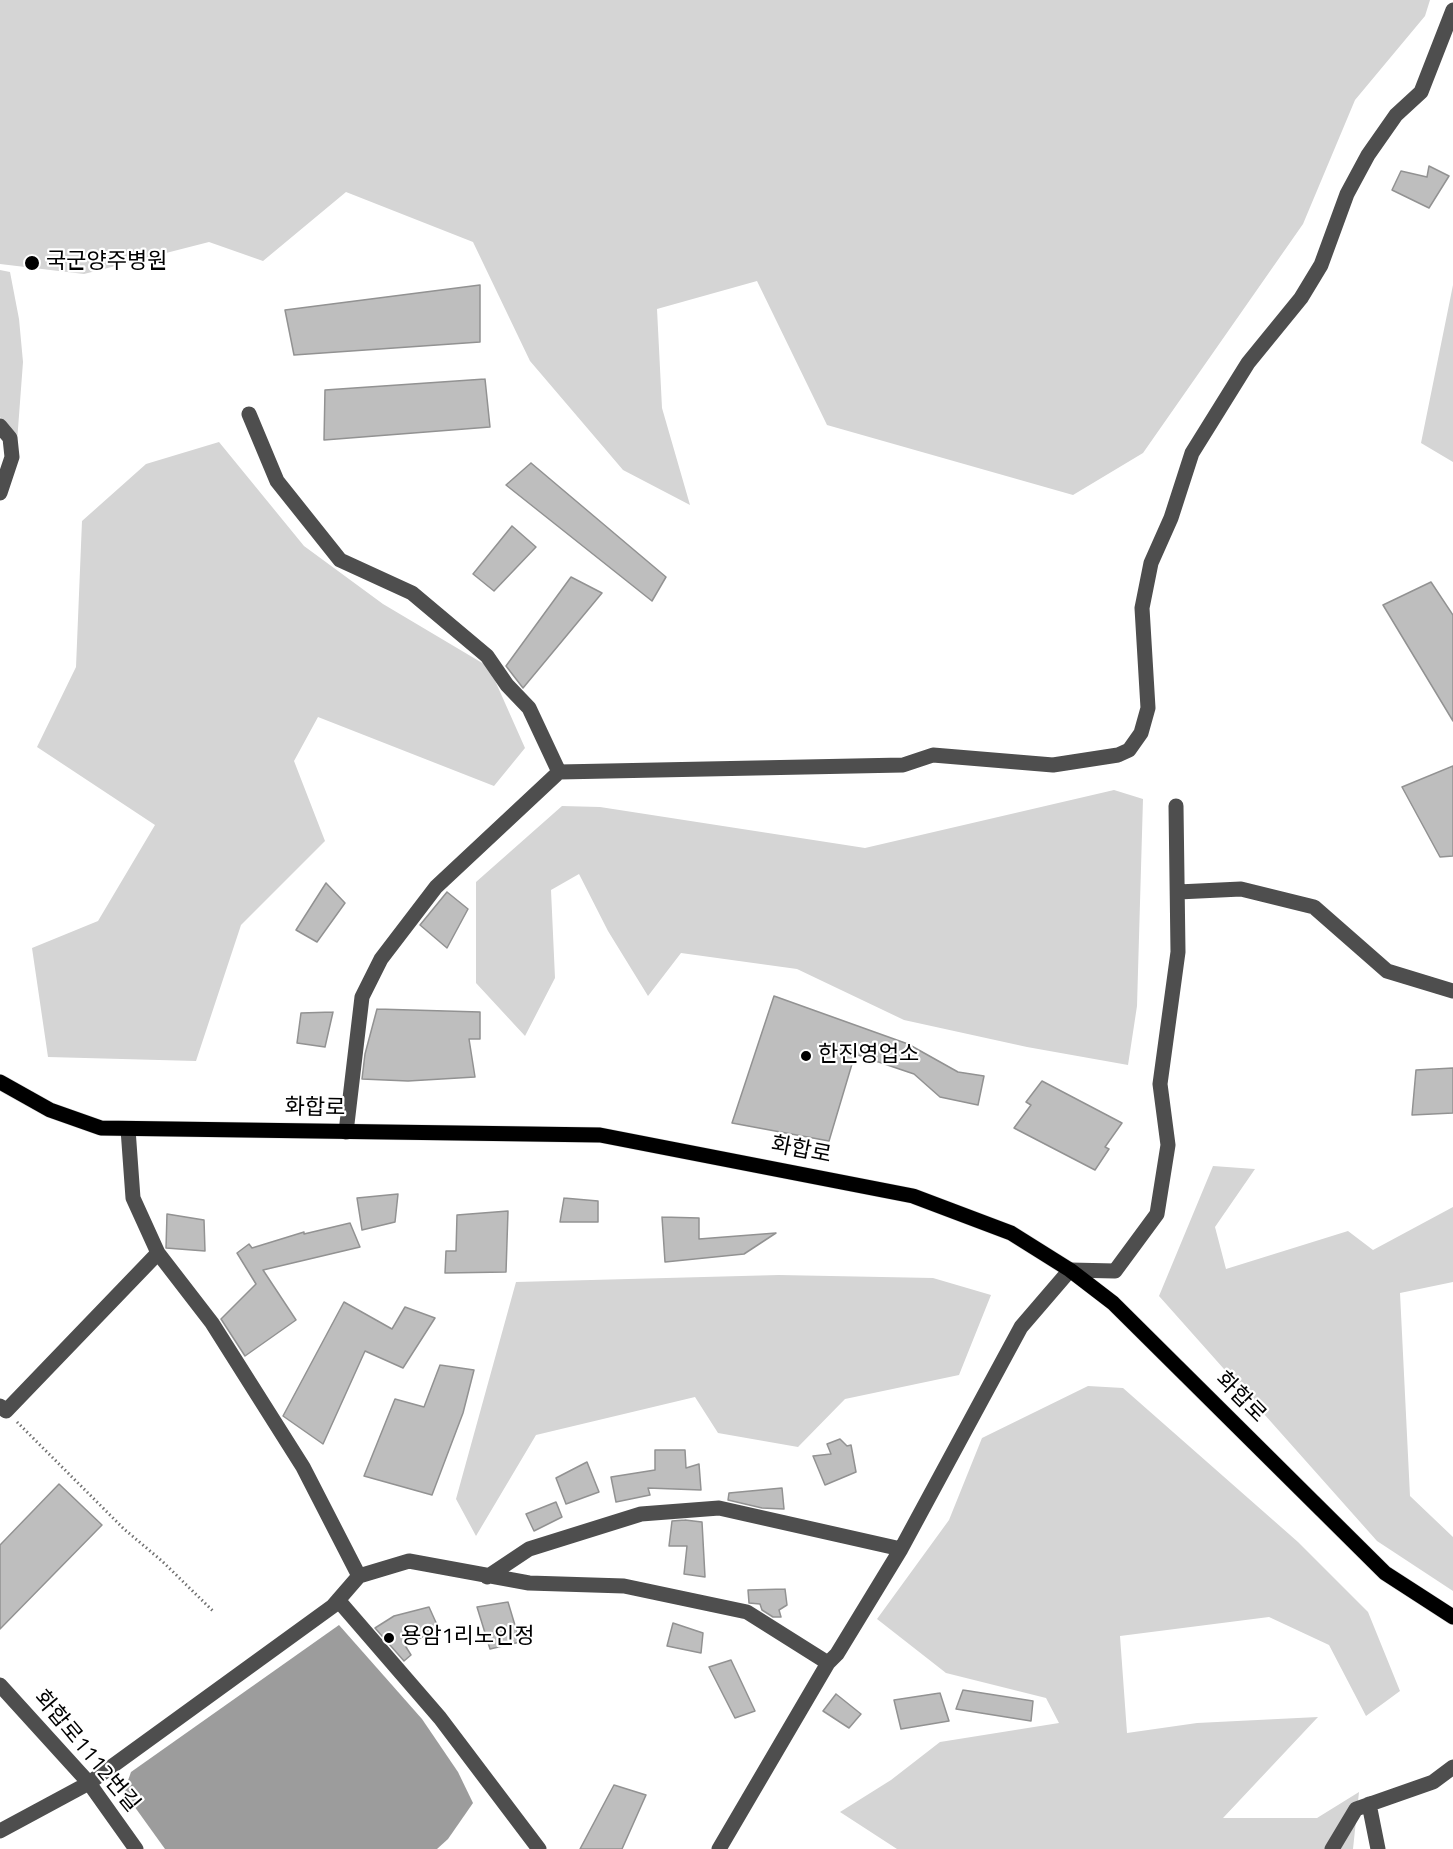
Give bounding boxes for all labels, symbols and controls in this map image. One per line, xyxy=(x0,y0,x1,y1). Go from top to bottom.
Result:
place label: 국군양주병원 xyxy=(46,250,167,276)
marker: 국군양주병원 xyxy=(23,254,41,272)
place label: 한진영업소 xyxy=(818,1043,919,1069)
marker: 한진영업소 xyxy=(799,1049,813,1063)
street label: 화합로 xyxy=(284,1095,346,1123)
street label: 화합로 xyxy=(769,1132,833,1170)
street label: 화합로 xyxy=(1209,1367,1271,1429)
place label: 용암1리노인정 xyxy=(401,1625,535,1651)
marker: 용암1리노인정 xyxy=(382,1631,396,1645)
street label: 화합로1112번길 xyxy=(28,1686,144,1818)

